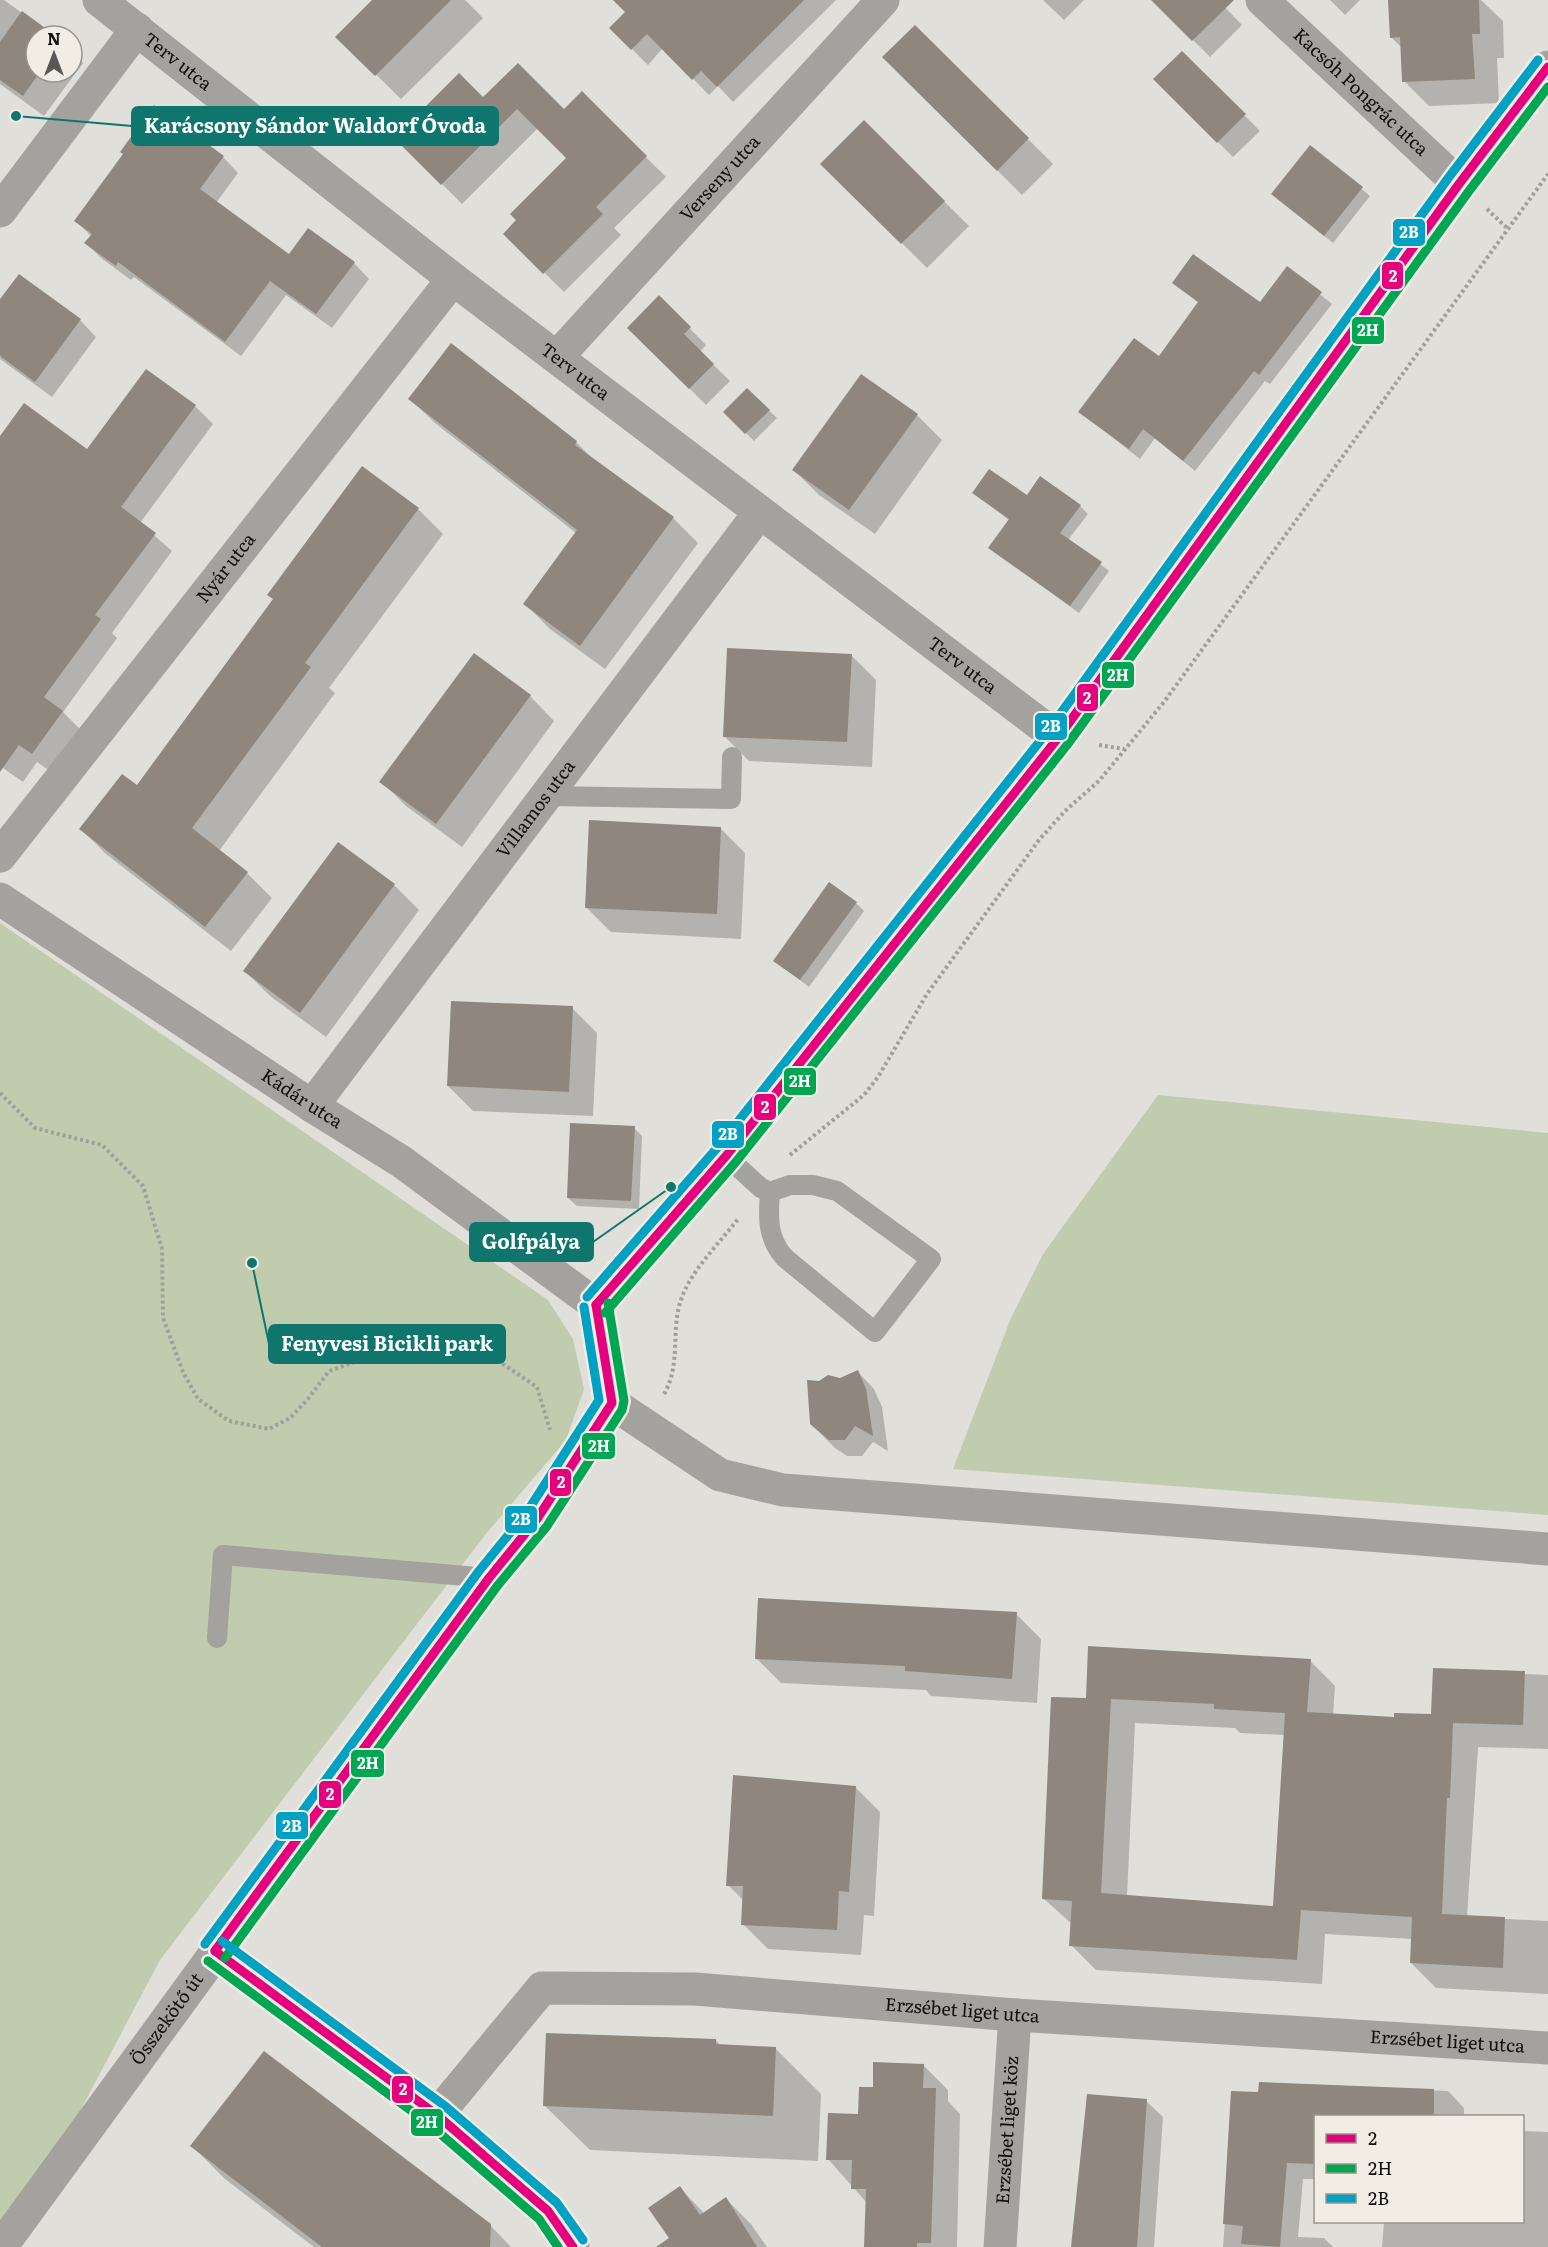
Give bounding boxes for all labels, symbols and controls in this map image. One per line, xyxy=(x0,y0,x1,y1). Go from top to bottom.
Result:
street label: Kacsóh Pongrác utca xyxy=(1288,21,1436,161)
north arrow xyxy=(24,24,84,84)
street label: Terv utca xyxy=(138,25,219,97)
text: N xyxy=(47,26,61,50)
callout: Karácsony Sándor Waldorf Óvoda xyxy=(132,107,498,145)
text: Karácsony Sándor Waldorf Óvoda xyxy=(144,109,487,139)
street label: Verseny utca xyxy=(673,128,766,226)
line badge: 2B xyxy=(1392,218,1426,247)
text: 2B xyxy=(1399,219,1419,243)
line badge: 2 xyxy=(1381,261,1404,290)
text: 2 xyxy=(1389,263,1398,287)
line badge: 2H xyxy=(1351,316,1385,345)
text: 2H xyxy=(1357,317,1379,341)
street label: Terv utca xyxy=(536,335,617,406)
street label: Nyár utca xyxy=(189,526,261,608)
street label: Terv utca xyxy=(923,629,1004,700)
line badge: 2H xyxy=(1101,661,1135,689)
text: 2H xyxy=(1107,662,1129,686)
line badge: 2 xyxy=(1076,683,1099,712)
text: 2 xyxy=(1083,685,1092,709)
line badge: 2B xyxy=(1034,712,1068,741)
text: 2B xyxy=(1041,713,1061,737)
street label: Villamos utca xyxy=(489,753,581,863)
street label: Kádár utca xyxy=(257,1061,349,1134)
line badge: 2H xyxy=(783,1067,817,1096)
text: 2H xyxy=(789,1068,811,1092)
line badge: 2 xyxy=(753,1093,777,1121)
text: 2 xyxy=(761,1094,770,1118)
line badge: 2B xyxy=(711,1120,745,1149)
text: 2B xyxy=(718,1121,738,1145)
callout: Golfpálya xyxy=(470,1223,593,1261)
text: Golfpálya xyxy=(482,1225,581,1255)
callout: Fenyvesi Bicikli park xyxy=(269,1325,505,1363)
text: Fenyvesi Bicikli park xyxy=(281,1327,494,1357)
line badge: 2H xyxy=(581,1432,616,1460)
text: 2H xyxy=(588,1433,610,1457)
line badge: 2 xyxy=(549,1468,572,1497)
text: 2 xyxy=(557,1469,566,1493)
line badge: 2B xyxy=(504,1505,538,1534)
text: 2B xyxy=(511,1506,531,1530)
line badge: 2H xyxy=(350,1749,385,1778)
text: 2H xyxy=(357,1750,379,1774)
line badge: 2 xyxy=(318,1780,342,1809)
text: 2 xyxy=(326,1781,335,1805)
line badge: 2B xyxy=(275,1811,309,1840)
text: 2B xyxy=(282,1813,302,1837)
street label: Összekötő út xyxy=(123,1966,209,2070)
street label: Erzsébet liget utca xyxy=(884,1989,1041,2029)
street label: Erzsébet liget utca xyxy=(1369,2022,1526,2059)
street label: Erzsébet liget köz xyxy=(988,2055,1024,2205)
line badge: 2 xyxy=(391,2075,414,2104)
text: 2 xyxy=(399,2076,408,2100)
line badge: 2H xyxy=(410,2108,444,2137)
text: 2H xyxy=(416,2109,438,2133)
legend xyxy=(1314,2115,1524,2223)
text: 2 xyxy=(1368,2124,1377,2151)
text: 2H xyxy=(1368,2154,1392,2181)
text: 2B xyxy=(1368,2184,1389,2211)

